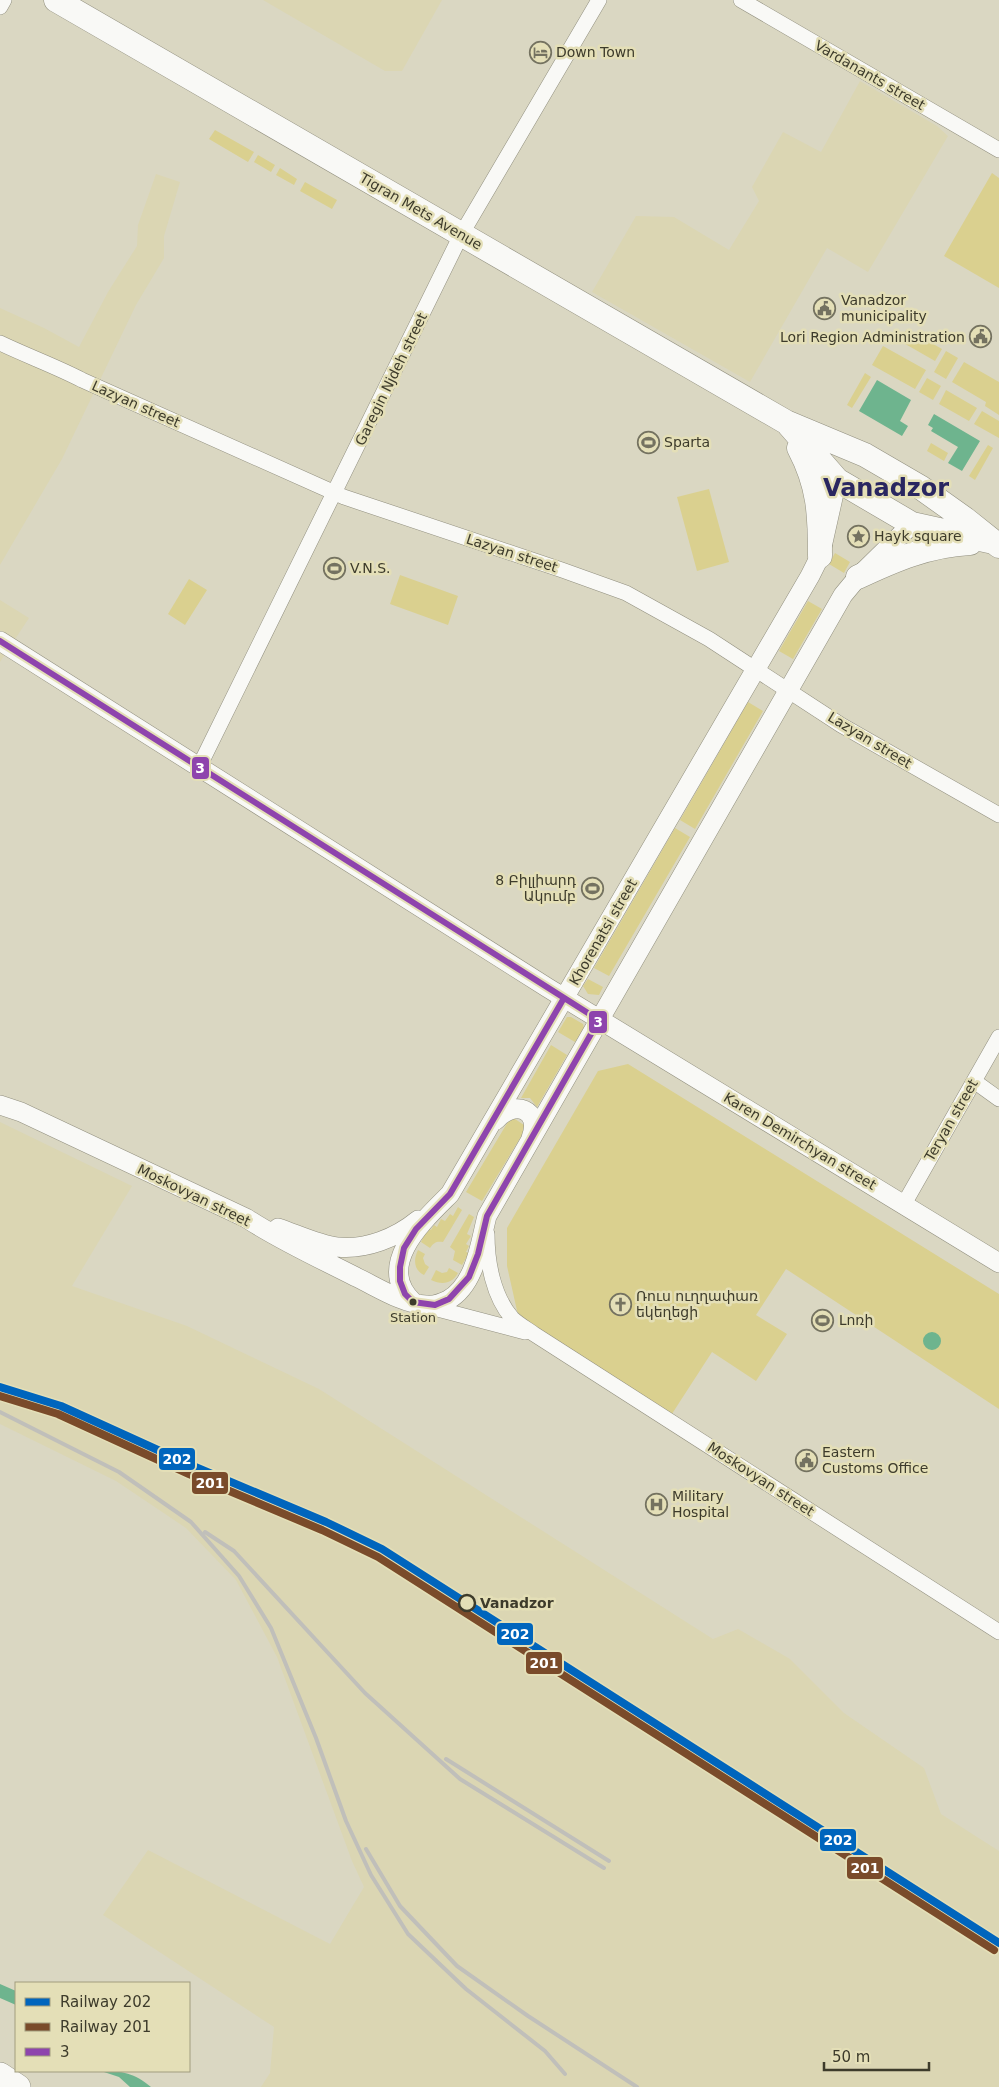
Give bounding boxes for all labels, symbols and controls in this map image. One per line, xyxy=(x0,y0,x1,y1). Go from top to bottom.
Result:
street label: Vardanants street xyxy=(812,37,928,113)
hotel icon: Down Town xyxy=(528,40,552,64)
place label: Down Town xyxy=(556,44,635,60)
street label: Tigran Mets Avenue xyxy=(356,169,485,253)
place label: Vanadzor municipality xyxy=(841,292,927,324)
public building icon: Vanadzor municipality xyxy=(813,296,837,320)
street label: Garegin Njdeh street xyxy=(352,310,430,448)
public building icon: Lori Region Administration xyxy=(969,325,993,349)
place label: Lori Region Administration xyxy=(780,329,965,345)
street label: Lazyan street xyxy=(89,377,183,431)
sports icon: Sparta xyxy=(636,430,660,454)
place label: Sparta xyxy=(664,434,710,450)
district label: Vanadzor xyxy=(823,474,949,502)
place icon: Hayk square xyxy=(846,524,870,548)
place label: Hayk square xyxy=(874,528,962,544)
street label: Lazyan street xyxy=(464,531,560,575)
sports icon: V.N.S. xyxy=(322,556,346,580)
place label: V.N.S. xyxy=(350,560,390,576)
street label: Lazyan street xyxy=(825,709,915,772)
line badge: 3 xyxy=(191,756,210,780)
text: 3 xyxy=(195,760,205,776)
place label: 8 Բիլլիարդ Ակումբ xyxy=(495,872,577,904)
street label: Khorenatsi street xyxy=(566,876,640,988)
sports icon: 8 Բիլլիարդ Ակումբ xyxy=(580,876,604,900)
line badge: 3 xyxy=(588,1010,608,1034)
text: 3 xyxy=(593,1014,603,1030)
street label: Teryan street xyxy=(921,1076,981,1165)
street label: Karen Demirchyan street xyxy=(721,1089,880,1193)
street label: Moskovyan street xyxy=(135,1161,253,1229)
place label: Ռուս ուղղափառ եկեղեցի xyxy=(636,1288,758,1320)
church icon: Ռուս ուղղափառ եկեղեցի xyxy=(608,1292,632,1316)
marker: Station xyxy=(408,1297,418,1307)
sports icon: Լոռի xyxy=(811,1308,835,1332)
place label: Station xyxy=(390,1310,436,1325)
place label: Լոռի xyxy=(839,1312,873,1328)
street label: Moskovyan street xyxy=(705,1439,818,1520)
place label: Eastern Customs Office xyxy=(822,1444,928,1476)
line badge: 202 xyxy=(158,1447,196,1471)
public building icon: Eastern Customs Office xyxy=(794,1448,818,1472)
text: 202 xyxy=(162,1451,192,1467)
line badge: 201 xyxy=(191,1471,229,1495)
text: 201 xyxy=(195,1475,225,1491)
place label: Military Hospital xyxy=(672,1488,729,1520)
hospital icon: Military Hospital xyxy=(644,1492,668,1516)
marker: Vanadzor xyxy=(458,1594,476,1612)
place label: Vanadzor xyxy=(480,1595,554,1611)
line badge: 202 xyxy=(496,1622,534,1646)
text: 202 xyxy=(500,1626,530,1642)
line badge: 201 xyxy=(525,1651,563,1675)
text: 201 xyxy=(529,1655,559,1671)
line badge: 202 xyxy=(819,1828,857,1852)
text: 202 xyxy=(823,1832,853,1848)
line badge: 201 xyxy=(846,1856,884,1880)
text: 201 xyxy=(850,1860,880,1876)
legend xyxy=(15,1982,190,2072)
text: Railway 202 xyxy=(60,1993,151,2011)
text: Railway 201 xyxy=(60,2018,151,2036)
scale bar xyxy=(824,2040,929,2072)
text: 3 xyxy=(60,2043,70,2061)
text: 50 m xyxy=(832,2048,870,2066)

